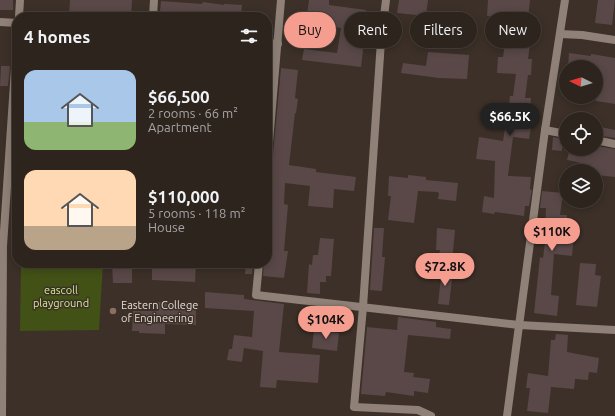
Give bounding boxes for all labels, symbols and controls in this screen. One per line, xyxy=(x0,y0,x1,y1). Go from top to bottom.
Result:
chip: Buy xyxy=(284,12,336,48)
chip: Rent xyxy=(344,12,402,48)
chip: Filters xyxy=(410,12,477,48)
chip: New xyxy=(485,12,541,48)
icon: filters xyxy=(238,25,260,47)
text: 4 homes xyxy=(24,27,90,46)
north arrow xyxy=(559,60,603,104)
map controls xyxy=(559,60,603,208)
icon: home xyxy=(56,86,104,134)
text: $66,500 xyxy=(148,87,210,106)
pin: $66.5K xyxy=(477,103,543,137)
text: 2 rooms · 66 m² xyxy=(148,106,238,120)
text: $66.5K xyxy=(489,109,531,123)
button: locate xyxy=(559,112,603,156)
text: Apartment xyxy=(148,120,212,134)
button: layers xyxy=(559,164,603,208)
icon: home xyxy=(56,186,104,234)
text: $110,000 xyxy=(148,187,219,206)
text: 5 rooms · 118 m² xyxy=(148,206,245,220)
pin: $110K xyxy=(524,218,580,252)
text: House xyxy=(148,220,185,234)
text: $110K xyxy=(533,224,571,238)
pin: $72.8K xyxy=(412,253,478,287)
text: $72.8K xyxy=(424,259,466,273)
park label: eascoll playground xyxy=(33,284,89,309)
place label: Eastern College of Engineering xyxy=(121,299,198,324)
marker: Eastern College of Engineering xyxy=(108,306,118,316)
pin: $104K xyxy=(298,306,354,340)
text: $104K xyxy=(307,312,345,326)

